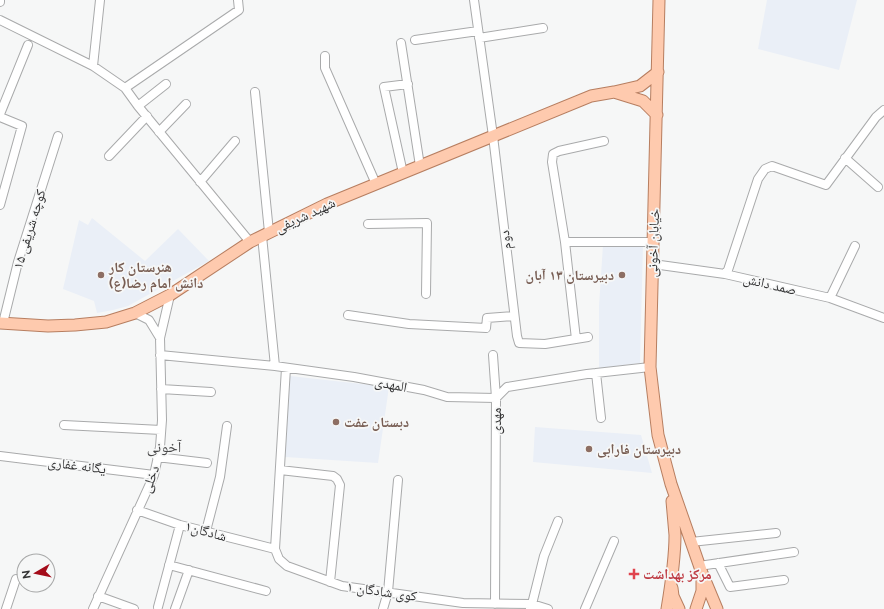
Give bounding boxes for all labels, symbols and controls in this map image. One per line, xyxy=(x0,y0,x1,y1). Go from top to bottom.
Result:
street label: کوچه شریفی ۱۵ xyxy=(9,187,50,271)
street label: شهید شریفی xyxy=(272,194,338,237)
street label: خیابان آخونی xyxy=(644,208,663,278)
street label: دوم xyxy=(496,229,516,251)
place label: هنرستان کار دانش امام رضا(ع) xyxy=(108,259,203,293)
place label: دبیرستان ۱۳ آبان xyxy=(525,267,614,284)
marker: هنرستان کار دانش امام رضا(ع) xyxy=(96,270,106,280)
marker: دبیرستان ۱۳ آبان xyxy=(617,270,627,280)
street label: صمد دانش xyxy=(742,270,798,299)
street label: المهدی xyxy=(373,373,409,396)
street label: مهدی xyxy=(488,407,505,435)
place label: دبستان عفت xyxy=(344,414,409,431)
marker: دبستان عفت xyxy=(331,417,341,427)
district label: آخونی xyxy=(147,438,182,457)
place label: دبیرستان فارابی xyxy=(597,441,681,458)
marker: دبیرستان فارابی xyxy=(584,444,594,454)
street label: یگانه غفاری xyxy=(47,453,107,478)
street label: دخلی xyxy=(138,463,163,495)
street label: شادگان۱ xyxy=(183,518,229,545)
north arrow xyxy=(16,553,56,593)
place label: مرکز بهداشت xyxy=(643,566,712,583)
marker: مرکز بهداشت xyxy=(628,568,640,580)
text: N xyxy=(20,569,34,580)
street label: کوی شادگان ۱ xyxy=(346,578,418,605)

